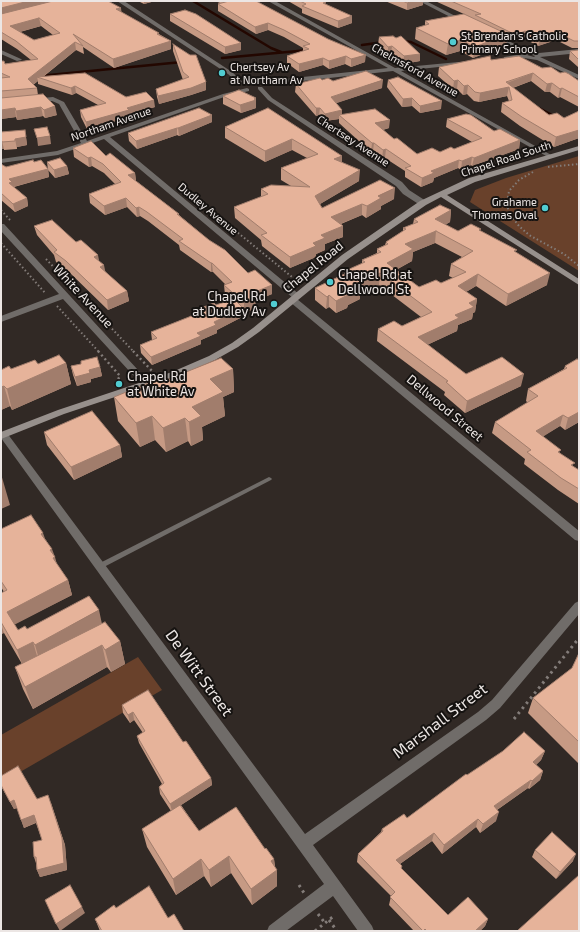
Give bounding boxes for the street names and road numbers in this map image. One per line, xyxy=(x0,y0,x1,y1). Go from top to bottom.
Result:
street label: Chelmsford Avenue xyxy=(369,41,461,99)
street label: Northam Avenue xyxy=(69,104,153,144)
street label: Chertsey Avenue xyxy=(314,113,392,169)
street label: Chapel Road South xyxy=(459,138,553,180)
street label: Dudley Avenue xyxy=(175,180,241,238)
street label: Chapel Road xyxy=(280,238,346,296)
street label: White Avenue xyxy=(50,261,116,331)
street label: Dellwood Street xyxy=(404,371,486,445)
street label: De Witt Street xyxy=(161,626,237,720)
street label: Marshall Street xyxy=(389,679,491,763)

